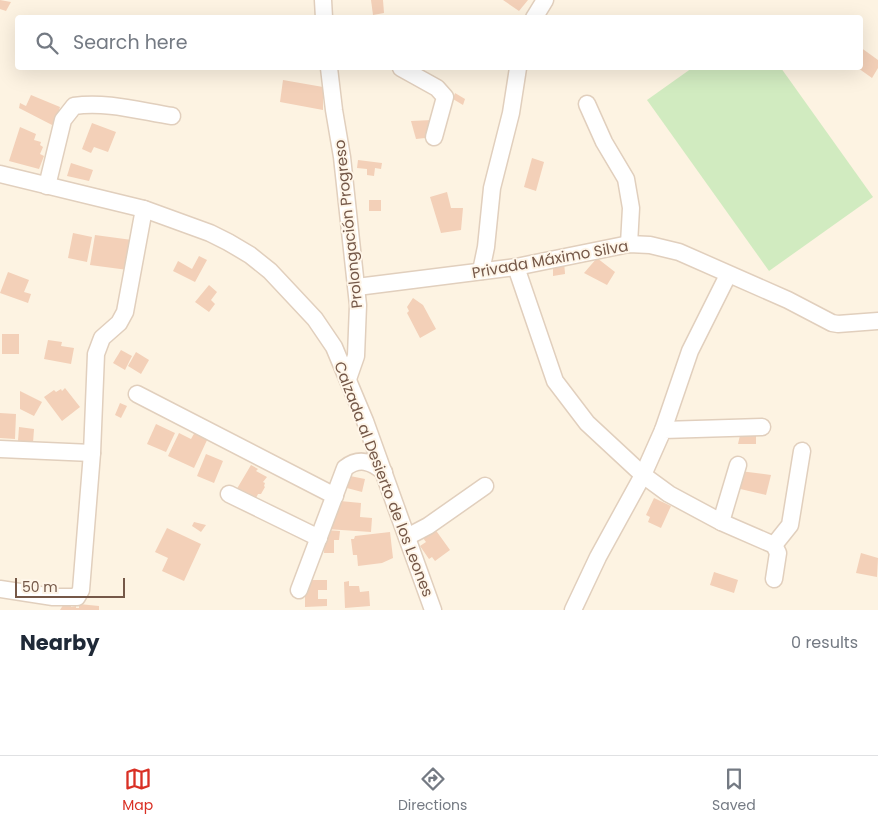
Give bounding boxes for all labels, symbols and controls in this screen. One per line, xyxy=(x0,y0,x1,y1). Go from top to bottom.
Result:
search box xyxy=(15,15,863,70)
icon: search xyxy=(33,29,61,57)
text: Search here xyxy=(73,29,187,56)
street label: Prolongación Progreso xyxy=(329,139,367,309)
street label: Privada Máximo Silva xyxy=(470,235,630,283)
street label: Calzada al Desierto de los Leones xyxy=(329,358,439,600)
scale bar xyxy=(15,575,125,598)
text: 50 m xyxy=(22,577,58,597)
text: Nearby xyxy=(20,628,100,657)
text: 0 results xyxy=(791,631,858,654)
tab: Map xyxy=(122,765,153,816)
tab: Directions xyxy=(398,765,467,816)
tab: Saved xyxy=(712,765,756,816)

